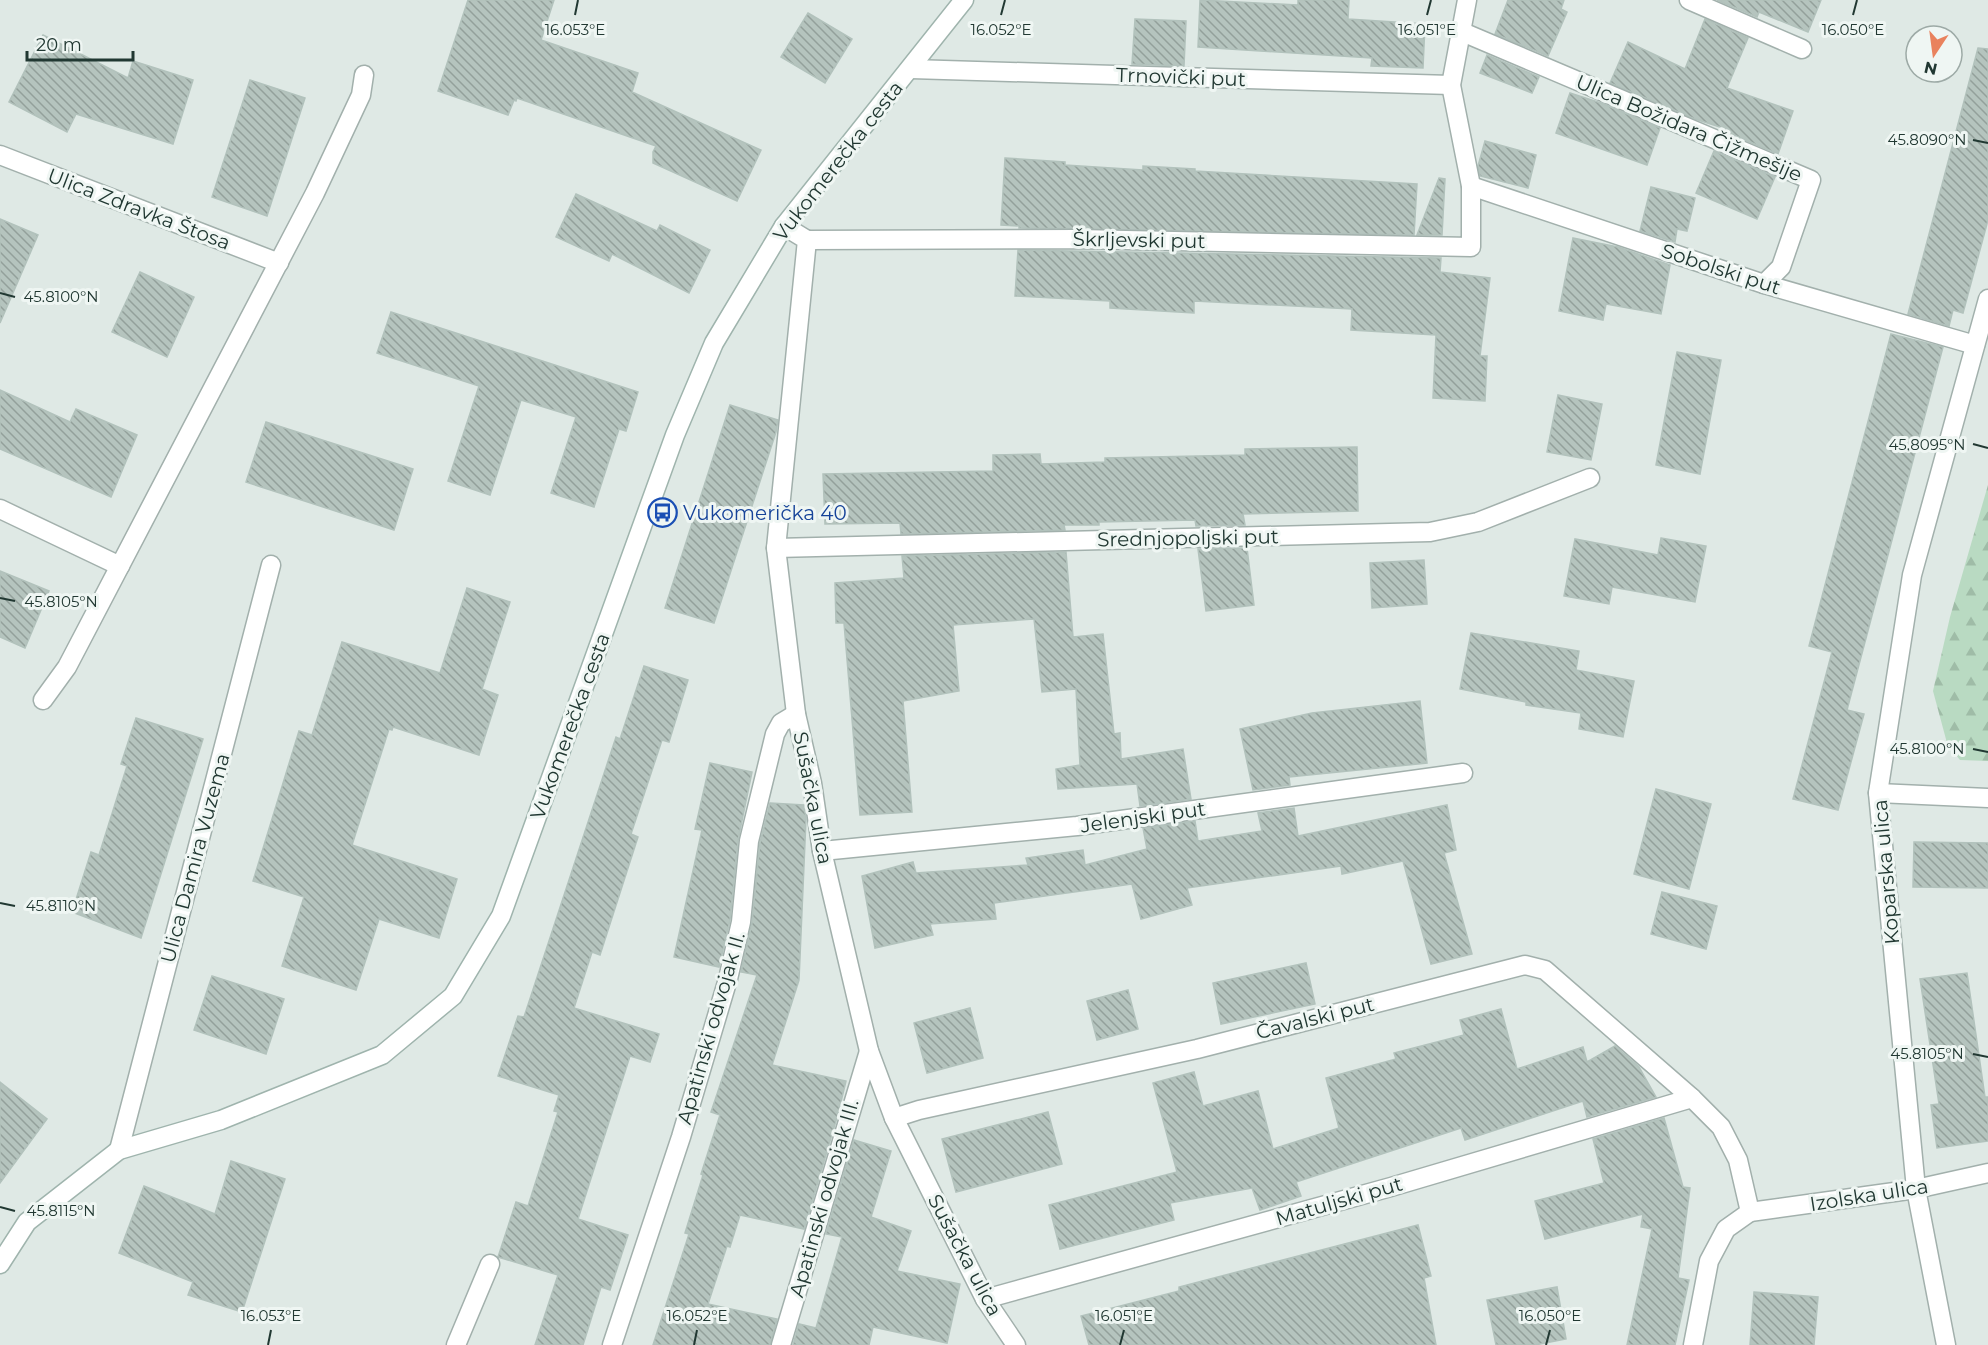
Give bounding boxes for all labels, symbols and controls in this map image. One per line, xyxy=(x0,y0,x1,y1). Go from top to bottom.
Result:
text: 16.053°E xyxy=(545,20,605,39)
text: 16.052°E xyxy=(971,20,1031,39)
text: 16.051°E xyxy=(1398,20,1456,39)
text: 16.050°E xyxy=(1822,20,1884,39)
scale bar xyxy=(27,24,134,62)
north arrow xyxy=(1904,24,1964,84)
text: 20 m xyxy=(36,34,82,56)
text: N xyxy=(1922,57,1939,79)
street label: Trnovički put xyxy=(1116,63,1246,91)
street label: Ulica Božidara Čižmešije xyxy=(1572,69,1806,187)
street label: Vukomerečka cesta xyxy=(768,76,908,246)
text: 45.8090°N xyxy=(1888,130,1966,149)
street label: Ulica Zdravka Štosa xyxy=(44,163,234,255)
street label: Škrljevski put xyxy=(1072,227,1206,253)
street label: Sobolski put xyxy=(1658,238,1784,300)
text: 45.8100°N xyxy=(23,287,99,306)
text: 45.8095°N xyxy=(1888,435,1966,454)
bus stop icon: Vukomerička 40 xyxy=(646,497,678,529)
place label: Vukomerička 40 xyxy=(683,501,847,525)
street label: Srednjopoljski put xyxy=(1097,524,1279,552)
text: 45.8105°N xyxy=(24,592,98,611)
street label: Vukomerečka cesta xyxy=(525,630,615,822)
street label: Sušačka ulica xyxy=(788,730,838,866)
text: 45.8100°N xyxy=(1889,739,1965,758)
street label: Ulica Damira Vuzema xyxy=(155,751,235,965)
street label: Jelenjski put xyxy=(1078,796,1207,838)
street label: Koparska ulica xyxy=(1868,799,1904,945)
text: 45.8110°N xyxy=(26,896,96,915)
street label: Apatinski odvojak II. xyxy=(672,929,750,1127)
street label: Čavalski put xyxy=(1253,992,1377,1044)
text: 45.8105°N xyxy=(1890,1044,1964,1063)
street label: Apatinski odvojak III. xyxy=(784,1096,864,1300)
street label: Matuljski put xyxy=(1273,1171,1405,1231)
street label: Izolska ulica xyxy=(1808,1174,1930,1216)
street label: Sušačka ulica xyxy=(923,1190,1007,1320)
text: 45.8115°N xyxy=(27,1201,95,1220)
text: 16.053°E xyxy=(241,1306,301,1325)
text: 16.052°E xyxy=(667,1306,727,1325)
text: 16.051°E xyxy=(1095,1306,1153,1325)
text: 16.050°E xyxy=(1519,1306,1581,1325)

